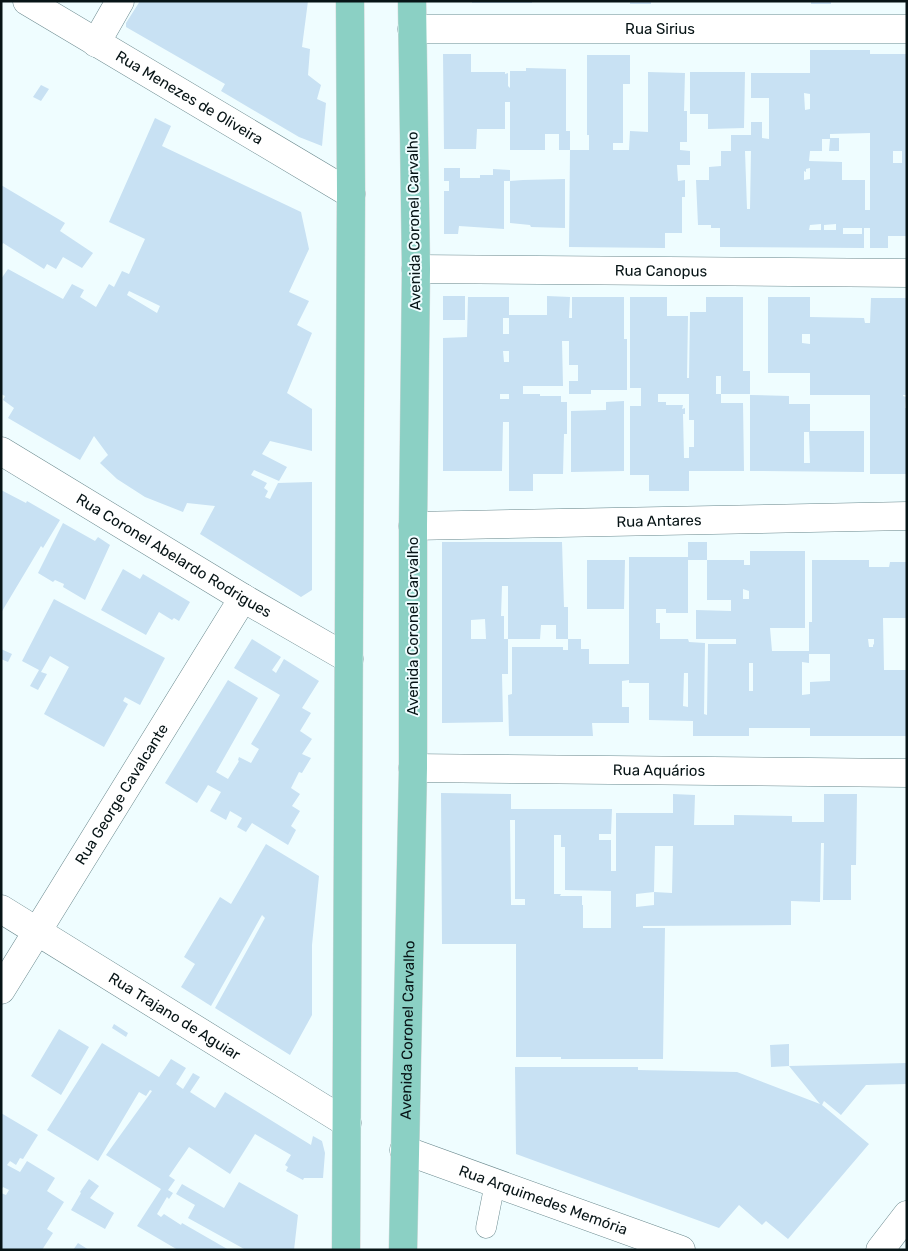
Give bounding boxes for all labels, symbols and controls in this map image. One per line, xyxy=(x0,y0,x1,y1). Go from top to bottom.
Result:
street label: Rua Sirius xyxy=(625,20,695,38)
street label: Rua Menezes de Oliveira xyxy=(112,47,266,149)
street label: Avenida Coronel Carvalho xyxy=(403,131,425,311)
street label: Rua Canopus xyxy=(615,262,708,280)
street label: Rua Coronel Abelardo Rodrigues xyxy=(73,490,275,622)
street label: Rua Antares xyxy=(616,511,702,531)
street label: Avenida Coronel Carvalho xyxy=(404,537,422,715)
street label: Rua George Cavalcante xyxy=(71,720,172,868)
street label: Rua Aquários xyxy=(613,761,706,780)
street label: Avenida Coronel Carvalho xyxy=(397,940,418,1120)
street label: Rua Trajano de Aguiar xyxy=(105,969,244,1064)
street label: Rua Arquimedes Memória xyxy=(456,1162,630,1239)

